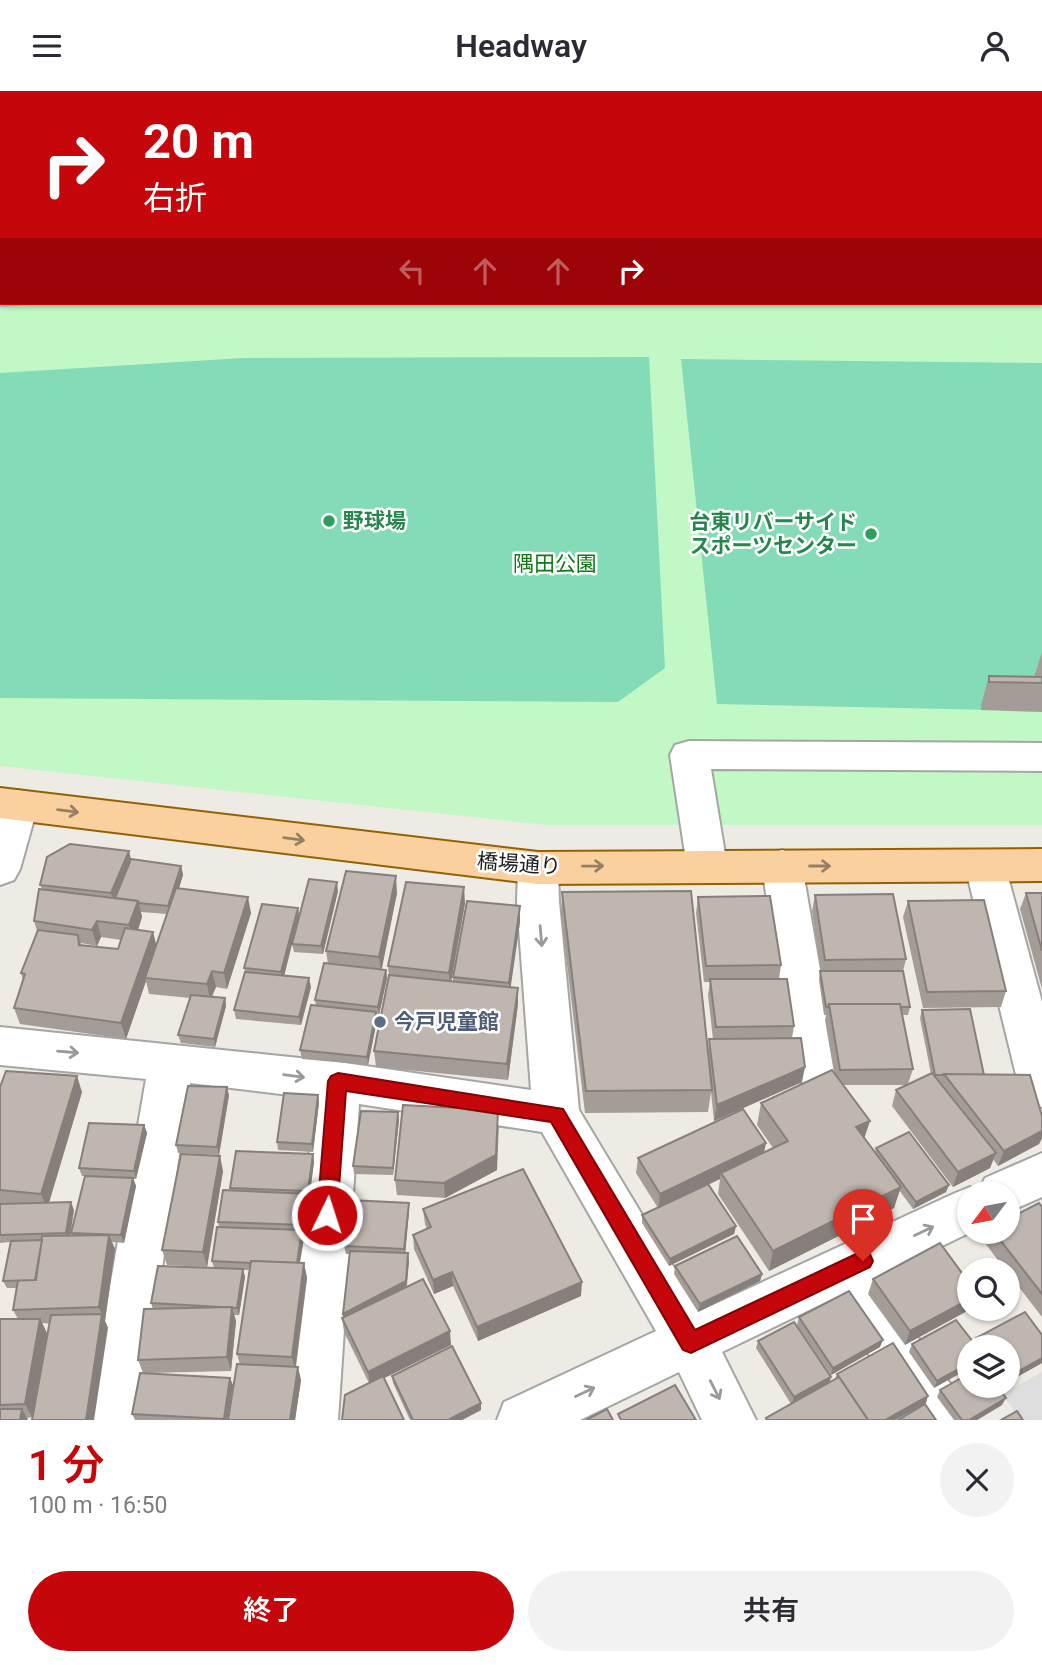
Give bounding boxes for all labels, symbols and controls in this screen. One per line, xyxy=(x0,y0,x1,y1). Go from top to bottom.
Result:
icon: menu xyxy=(28,27,66,65)
text: Headway xyxy=(455,27,587,65)
icon: person xyxy=(976,27,1014,65)
text: 20 m xyxy=(143,113,254,170)
icon: right xyxy=(28,119,119,210)
text: 右折 xyxy=(143,179,207,217)
icon: left xyxy=(393,252,431,290)
icon: ahead xyxy=(466,252,504,290)
icon: ahead xyxy=(539,252,577,290)
icon: right xyxy=(612,252,650,290)
place label: 野球場 xyxy=(343,509,406,533)
place label: 台東リバーサイド スポーツセンター xyxy=(689,510,857,558)
marker: 野球場 xyxy=(321,513,337,529)
marker: 台東リバーサイド スポーツセンター xyxy=(863,526,879,542)
park label: 隅田公園 xyxy=(513,552,597,576)
one-way arrow xyxy=(56,805,79,818)
one-way arrow xyxy=(282,833,304,846)
street label: 橋場通り xyxy=(476,849,562,879)
one-way arrow xyxy=(809,859,832,873)
one-way arrow xyxy=(581,860,604,873)
one-way arrow xyxy=(535,924,548,947)
place label: 今戸児童館 xyxy=(394,1010,499,1034)
marker: 今戸児童館 xyxy=(372,1014,388,1030)
one-way arrow xyxy=(56,1046,79,1059)
one-way arrow xyxy=(282,1070,305,1083)
position arrow xyxy=(290,1178,364,1252)
north arrow xyxy=(957,1181,1020,1244)
map controls xyxy=(957,1181,1020,1398)
pin xyxy=(833,1189,893,1261)
icon: arrive xyxy=(844,1200,882,1238)
one-way arrow xyxy=(913,1224,934,1238)
button: search xyxy=(957,1258,1020,1321)
button: layers xyxy=(957,1335,1020,1398)
one-way arrow xyxy=(708,1379,722,1400)
one-way arrow xyxy=(574,1384,595,1398)
text: 1 分 xyxy=(28,1441,104,1490)
button: close xyxy=(940,1443,1014,1517)
text: 100 m · 16:50 xyxy=(28,1492,167,1519)
button: 終了 xyxy=(28,1571,514,1651)
button: 共有 xyxy=(528,1571,1014,1651)

